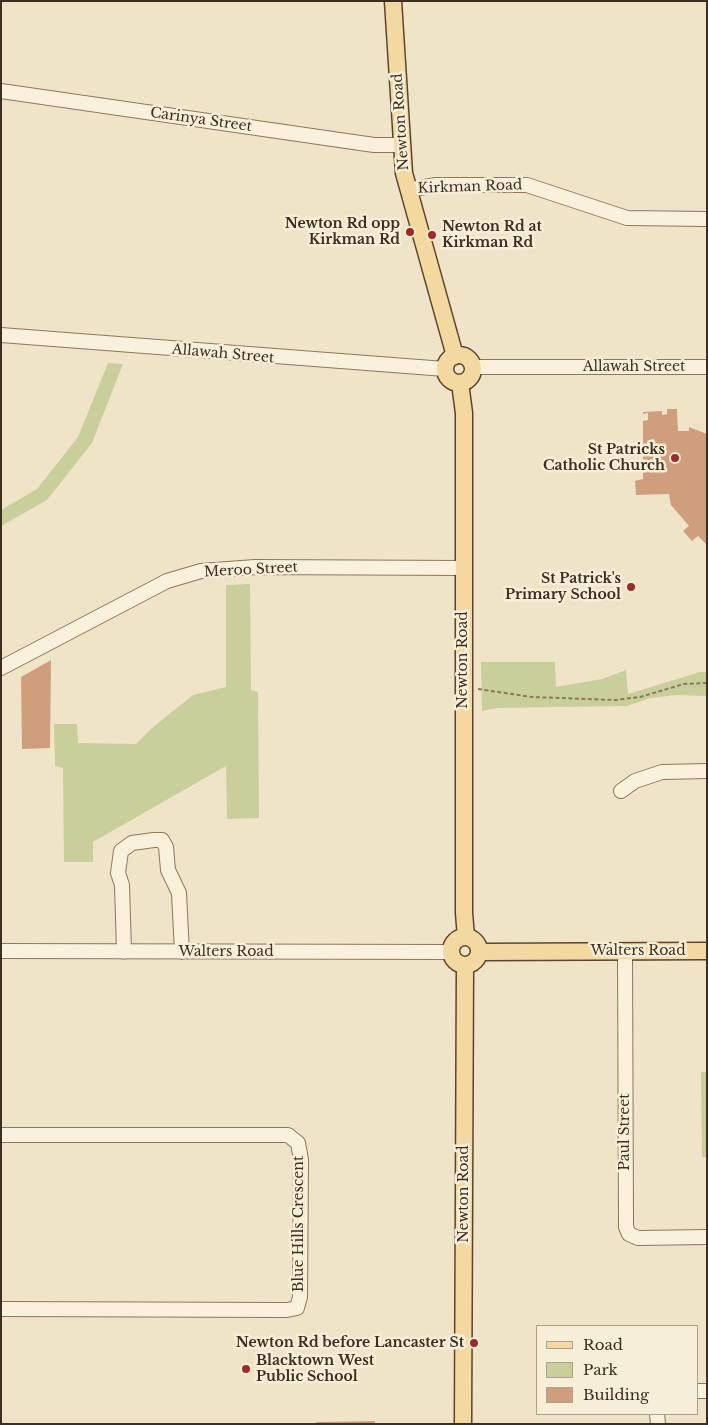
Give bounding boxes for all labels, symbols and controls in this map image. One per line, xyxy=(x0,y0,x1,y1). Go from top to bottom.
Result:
street label: Newton Road xyxy=(389,73,413,171)
street label: Carinya Street xyxy=(149,105,253,135)
street label: Kirkman Road xyxy=(417,177,523,197)
place label: Newton Rd opp Kirkman Rd xyxy=(285,216,400,248)
place label: Newton Rd at Kirkman Rd xyxy=(442,219,542,252)
marker: Newton Rd opp Kirkman Rd xyxy=(404,226,416,238)
marker: Newton Rd at Kirkman Rd xyxy=(426,229,438,241)
street label: Allawah Street xyxy=(171,341,275,367)
street label: Allawah Street xyxy=(583,359,685,375)
place label: St Patricks Catholic Church xyxy=(543,442,665,474)
marker: St Patricks Catholic Church xyxy=(669,452,681,464)
street label: Meroo Street xyxy=(204,559,298,581)
place label: St Patrick's Primary School xyxy=(505,571,621,604)
marker: St Patrick's Primary School xyxy=(625,581,637,593)
street label: Newton Road xyxy=(455,611,471,709)
street label: Walters Road xyxy=(590,943,686,959)
street label: Walters Road xyxy=(178,944,274,960)
street label: Paul Street xyxy=(617,1093,633,1171)
street label: Newton Road xyxy=(456,1145,472,1243)
street label: Blue Hills Crescent xyxy=(291,1156,307,1292)
legend xyxy=(536,1325,698,1415)
place label: Newton Rd before Lancaster St xyxy=(236,1335,464,1351)
text: Road xyxy=(583,1335,623,1354)
marker: Newton Rd before Lancaster St xyxy=(468,1337,480,1349)
place label: Blacktown West Public School xyxy=(256,1353,374,1385)
text: Park xyxy=(583,1360,618,1379)
marker: Blacktown West Public School xyxy=(240,1363,252,1375)
text: Building xyxy=(583,1385,649,1404)

